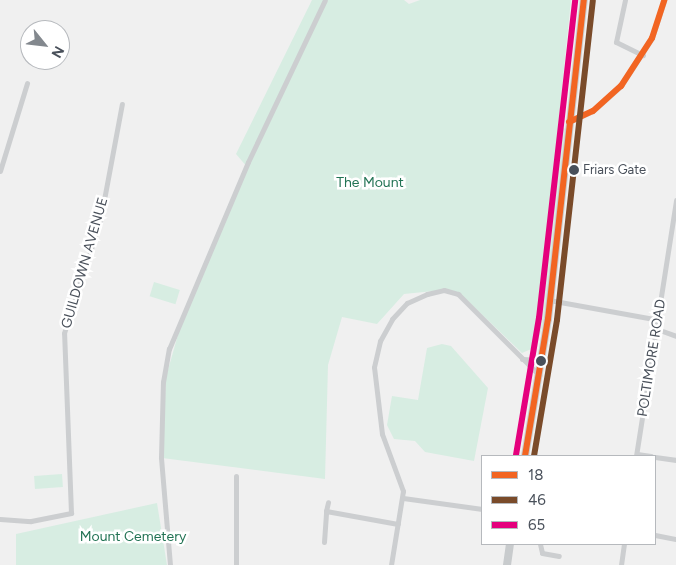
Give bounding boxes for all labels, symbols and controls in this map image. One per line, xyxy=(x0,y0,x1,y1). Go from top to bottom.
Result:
north arrow xyxy=(20,20,70,70)
text: N xyxy=(48,43,68,61)
place label: Friars Gate xyxy=(583,162,646,178)
marker: Friars Gate xyxy=(569,165,579,175)
park label: The Mount xyxy=(336,175,404,191)
street label: GUILDOWN AVENUE xyxy=(58,196,112,330)
street label: POLTIMORE ROAD xyxy=(634,298,670,418)
unlabelled marker xyxy=(536,356,546,366)
legend xyxy=(481,455,656,545)
text: 18 xyxy=(528,466,543,484)
text: 46 xyxy=(528,491,546,509)
text: 65 xyxy=(528,516,545,534)
park label: Mount Cemetery xyxy=(80,529,186,545)

